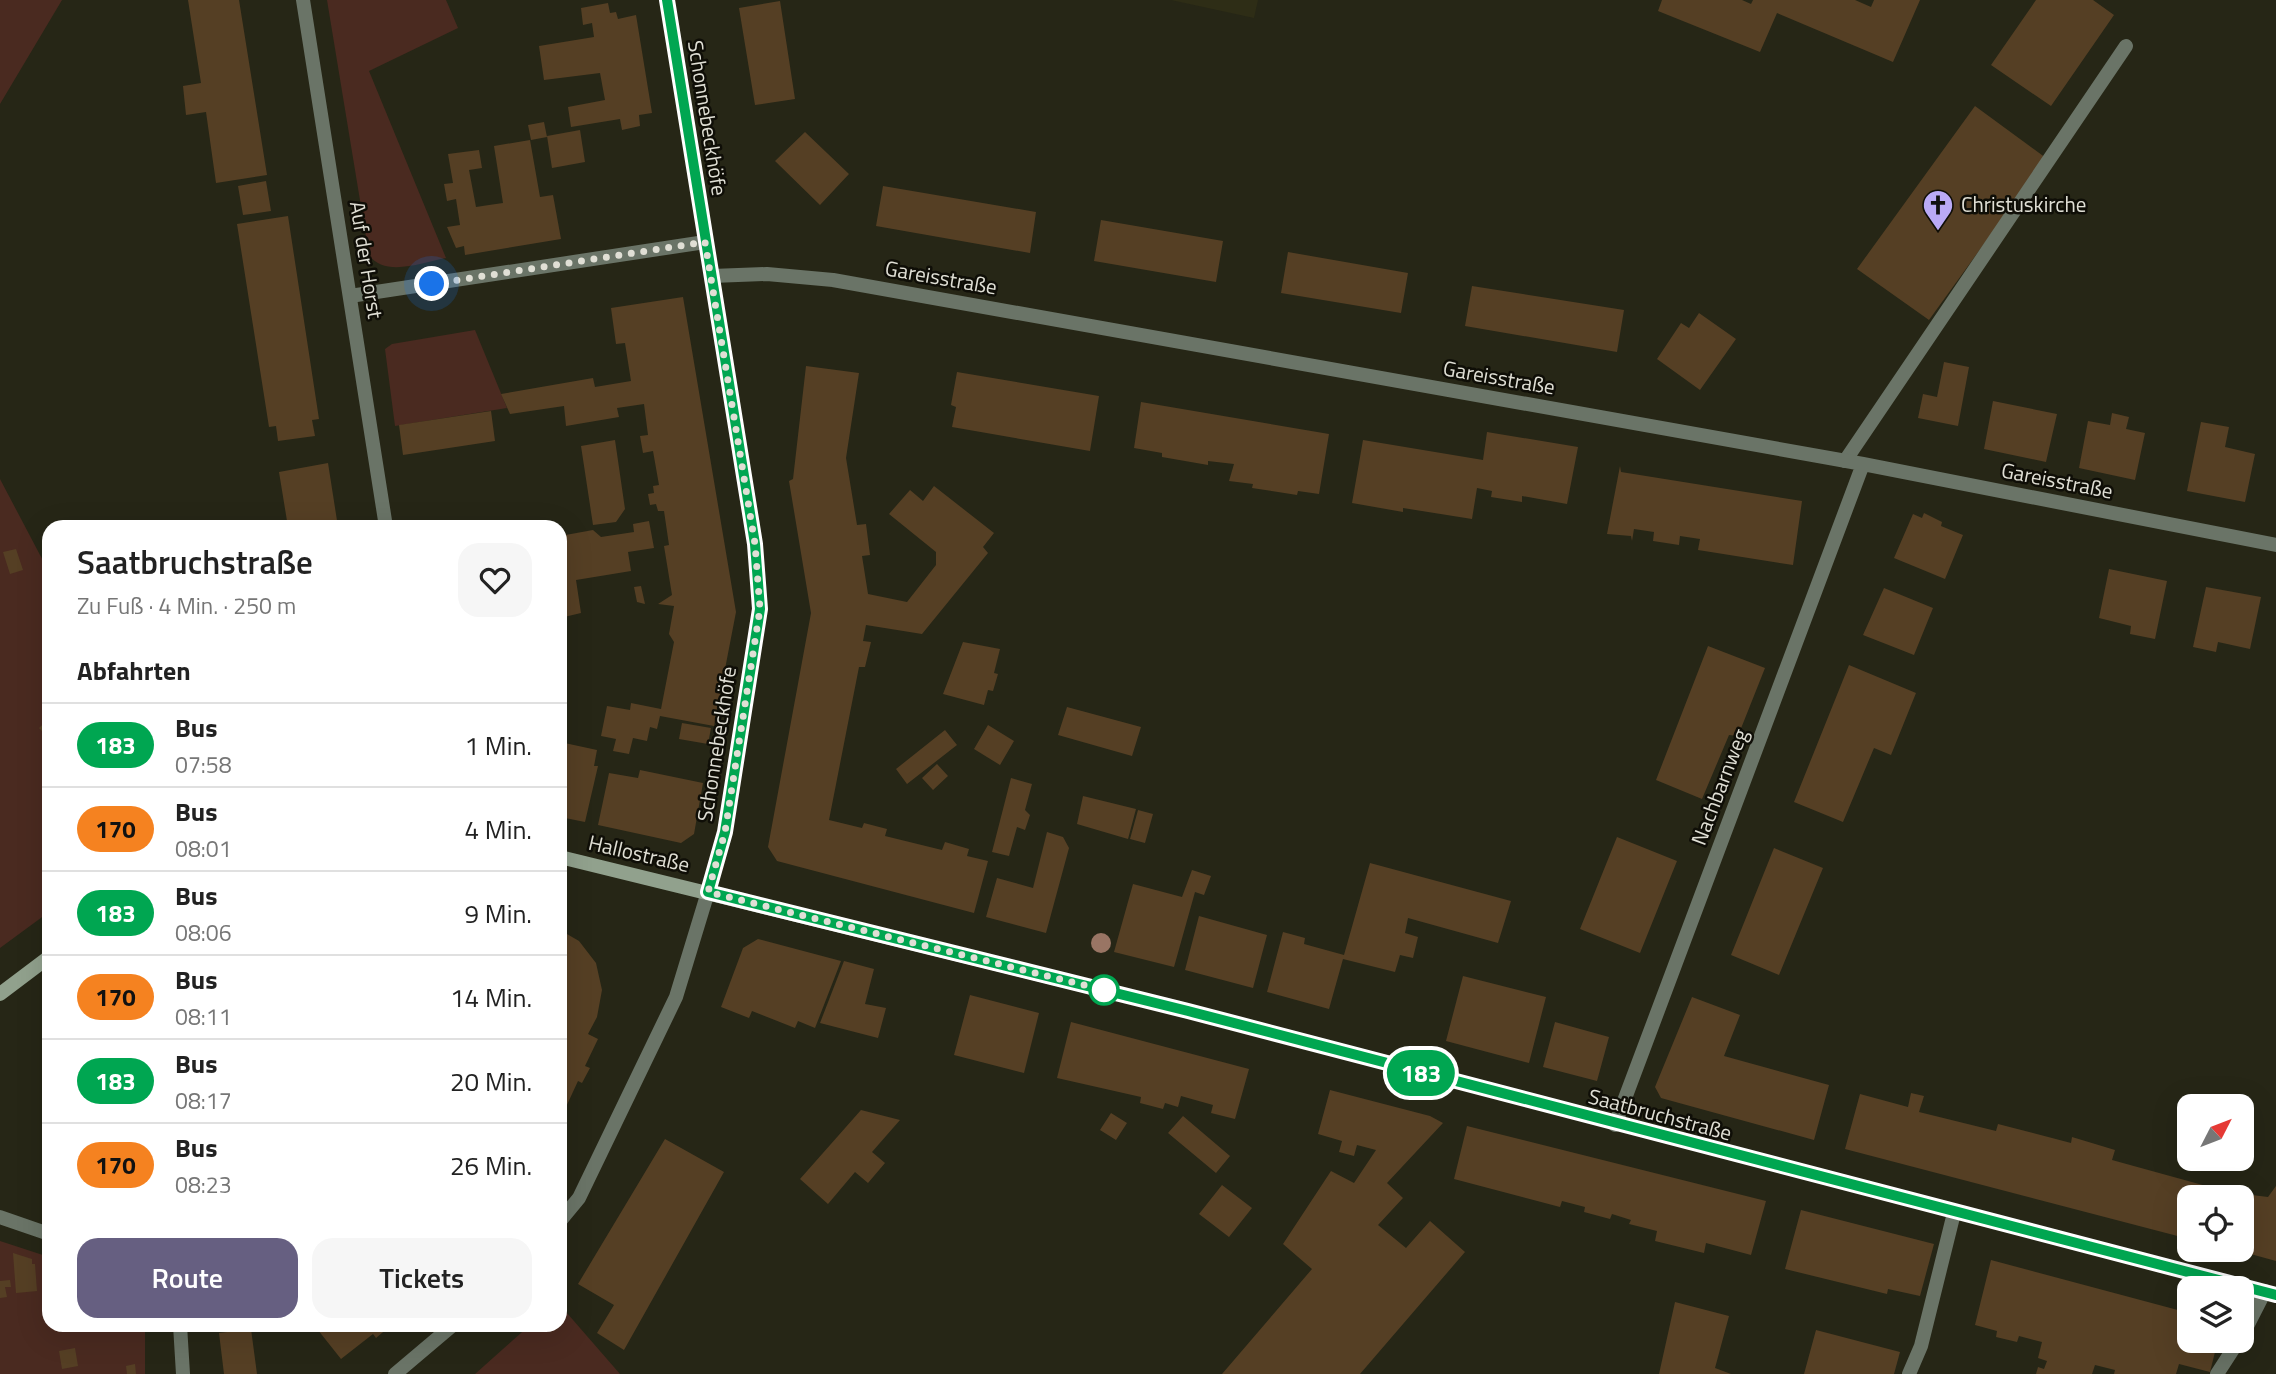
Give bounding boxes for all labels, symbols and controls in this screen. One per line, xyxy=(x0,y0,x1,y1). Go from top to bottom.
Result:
street label: Schonnebeckhöfe xyxy=(680,38,736,198)
church icon: Christuskirche xyxy=(1921,188,1955,232)
place label: Christuskirche xyxy=(1961,188,2086,220)
street label: Auf der Horst xyxy=(342,199,392,321)
street label: Gareisstraße xyxy=(883,251,1000,303)
your location xyxy=(414,266,449,301)
street label: Gareisstraße xyxy=(1441,351,1558,403)
street label: Gareisstraße xyxy=(1999,454,2116,507)
text: Saatbruchstraße xyxy=(77,537,313,587)
button: heart xyxy=(458,543,532,617)
text: Zu Fuß · 4 Min. · 250 m xyxy=(77,588,296,623)
text: Abfahrten xyxy=(77,651,191,690)
street label: Schonnebeckhöfe xyxy=(688,664,744,824)
text: Bus xyxy=(175,708,217,747)
street label: Nachbarnweg xyxy=(1682,724,1756,850)
text: 1 Min. xyxy=(465,726,532,765)
text: 183 xyxy=(95,727,136,763)
text: 07:58 xyxy=(175,747,232,782)
text: Bus xyxy=(175,792,217,831)
text: 4 Min. xyxy=(465,810,532,849)
text: 170 xyxy=(95,811,136,847)
street label: Hallostraße xyxy=(585,826,693,880)
text: 08:01 xyxy=(175,831,232,866)
text: Bus xyxy=(175,876,217,915)
text: 9 Min. xyxy=(465,894,532,933)
text: 183 xyxy=(95,895,136,931)
text: 08:06 xyxy=(175,915,232,950)
text: Bus xyxy=(175,960,217,999)
unlabelled marker xyxy=(1089,975,1119,1005)
text: 14 Min. xyxy=(450,978,532,1017)
text: 170 xyxy=(95,979,136,1015)
text: 08:11 xyxy=(175,999,232,1034)
text: Bus xyxy=(175,1044,217,1083)
line badge: 183 xyxy=(1381,1050,1461,1096)
text: 183 xyxy=(1401,1055,1441,1091)
text: 20 Min. xyxy=(450,1062,532,1101)
text: 183 xyxy=(95,1063,136,1099)
street label: Saatbruchstraße xyxy=(1585,1080,1736,1149)
text: 08:17 xyxy=(175,1083,232,1118)
north arrow xyxy=(2177,1094,2254,1171)
map controls xyxy=(2177,1094,2254,1353)
text: Bus xyxy=(175,1128,217,1167)
text: 26 Min. xyxy=(450,1146,532,1185)
text: 170 xyxy=(95,1147,136,1183)
text: 08:23 xyxy=(175,1167,232,1202)
button: locate xyxy=(2177,1185,2254,1262)
button: Route xyxy=(77,1238,298,1318)
button: Tickets xyxy=(312,1238,532,1318)
button: layers xyxy=(2177,1276,2254,1353)

